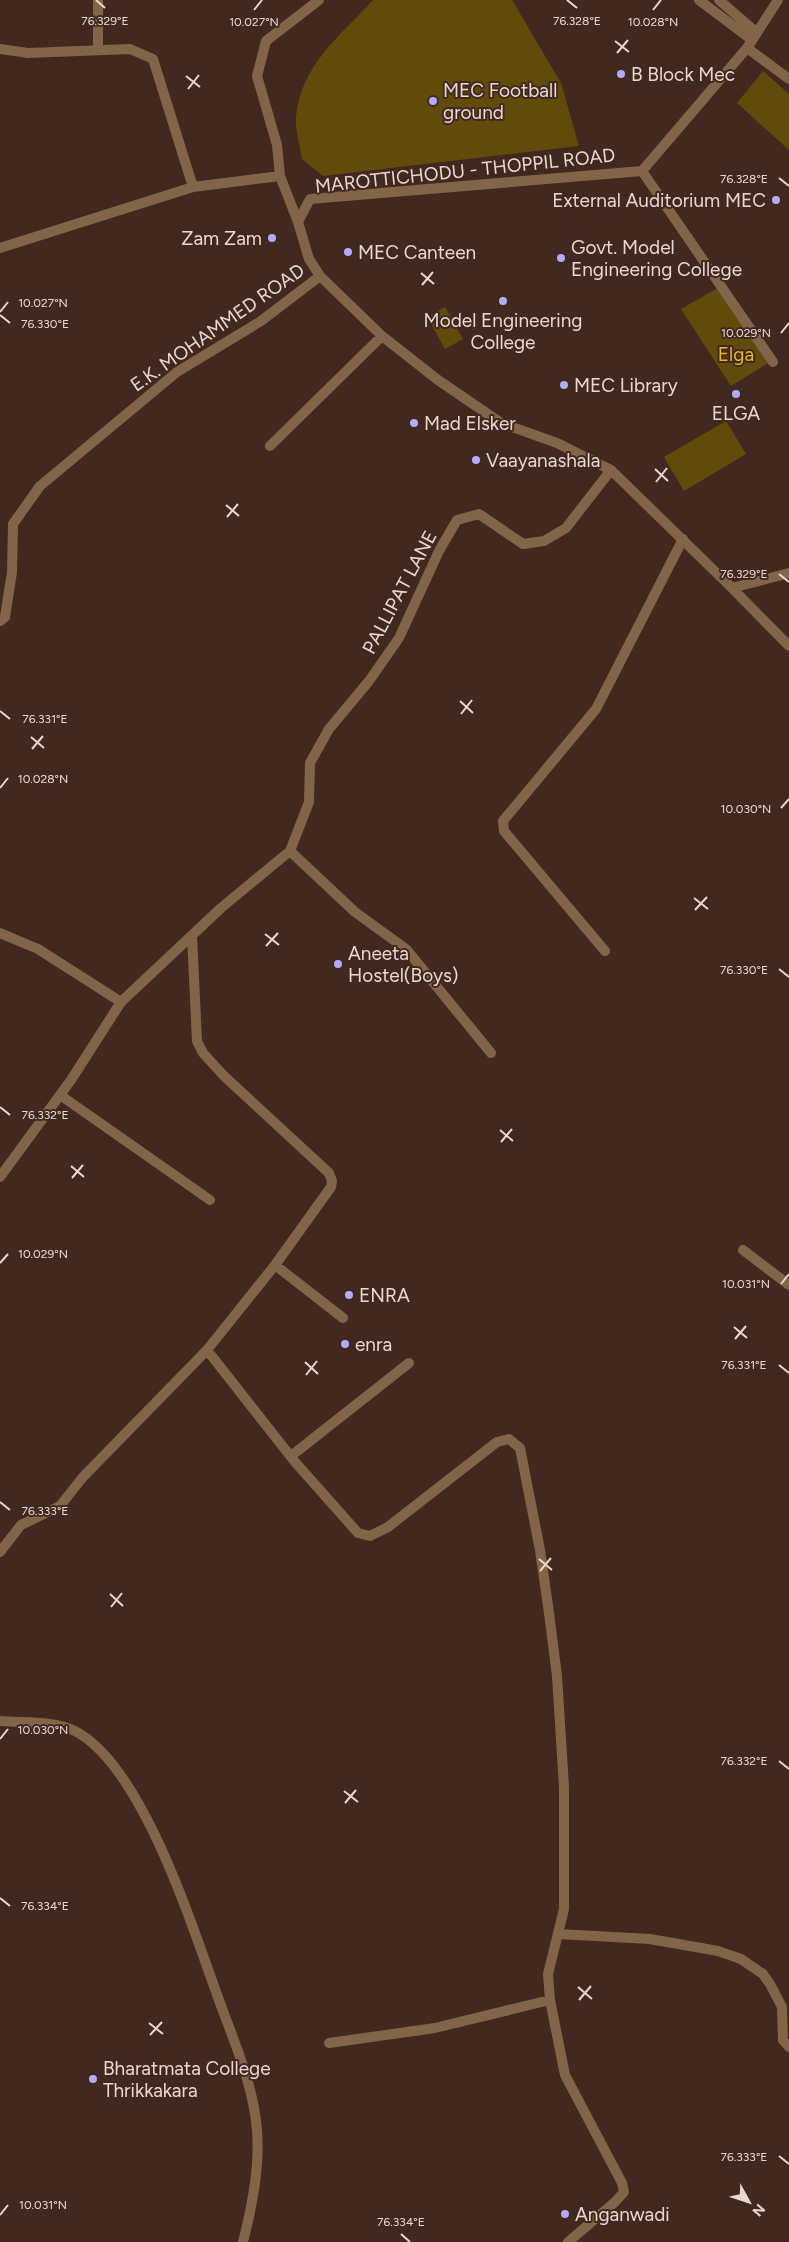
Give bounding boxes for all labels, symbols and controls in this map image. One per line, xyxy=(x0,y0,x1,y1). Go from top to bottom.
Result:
text: 76.329°E xyxy=(81,14,129,28)
text: 76.328°E xyxy=(553,14,601,28)
text: 10.027°N xyxy=(229,15,279,29)
text: 10.028°N xyxy=(628,15,678,29)
place label: B Block Mec xyxy=(631,63,735,86)
marker: B Block Mec xyxy=(615,68,627,80)
place label: MEC Football ground xyxy=(443,79,557,124)
marker: MEC Football ground xyxy=(427,95,439,107)
street label: MAROTTICHODU - THOPPIL ROAD xyxy=(314,143,616,198)
text: 76.328°E xyxy=(720,172,768,186)
place label: External Auditorium MEC xyxy=(552,189,766,212)
marker: External Auditorium MEC xyxy=(770,194,782,206)
place label: Zam Zam xyxy=(181,227,262,250)
marker: Zam Zam xyxy=(266,232,278,244)
place label: Govt. Model Engineering College xyxy=(571,236,742,281)
place label: MEC Canteen xyxy=(358,241,476,264)
marker: MEC Canteen xyxy=(342,246,354,258)
marker: Govt. Model Engineering College xyxy=(555,252,567,264)
street label: E.K. MOHAMMED ROAD xyxy=(126,259,309,396)
marker: Model Engineering College xyxy=(497,295,509,307)
text: 10.027°N xyxy=(18,296,68,310)
place label: Model Engineering College xyxy=(424,309,582,354)
text: 76.330°E xyxy=(21,317,69,331)
text: 10.029°N xyxy=(721,326,771,340)
park label: Elga xyxy=(718,343,754,366)
place label: MEC Library xyxy=(574,374,678,397)
marker: MEC Library xyxy=(558,379,570,391)
marker: ELGA xyxy=(730,388,742,400)
place label: ELGA xyxy=(712,402,760,425)
place label: Mad Elsker xyxy=(424,412,516,435)
marker: Mad Elsker xyxy=(408,417,420,429)
place label: Vaayanashala xyxy=(486,449,600,472)
marker: Vaayanashala xyxy=(470,454,482,466)
street label: PALLIPAT LANE xyxy=(357,527,442,658)
text: 76.329°E xyxy=(720,567,768,581)
text: 76.331°E xyxy=(22,712,68,726)
text: 10.028°N xyxy=(18,772,68,786)
text: 10.030°N xyxy=(721,802,771,816)
place label: Aneeta Hostel(Boys) xyxy=(348,942,458,987)
marker: Aneeta Hostel(Boys) xyxy=(332,958,344,970)
text: 76.330°E xyxy=(720,963,768,977)
text: 76.332°E xyxy=(21,1108,69,1122)
text: 10.029°N xyxy=(18,1247,68,1261)
text: 10.031°N xyxy=(722,1277,770,1291)
place label: ENRA xyxy=(359,1284,410,1307)
marker: ENRA xyxy=(343,1289,355,1301)
place label: enra xyxy=(355,1333,392,1356)
marker: enra xyxy=(339,1338,351,1350)
text: 76.331°E xyxy=(721,1358,767,1372)
text: 76.333°E xyxy=(22,1504,68,1518)
text: 10.030°N xyxy=(18,1723,68,1737)
text: 76.332°E xyxy=(720,1754,768,1768)
text: 76.334°E xyxy=(21,1899,69,1913)
place label: Bharatmata College Thrikkakara xyxy=(103,2057,271,2102)
marker: Bharatmata College Thrikkakara xyxy=(87,2073,99,2085)
text: 76.333°E xyxy=(721,2150,767,2164)
north arrow xyxy=(724,2177,774,2227)
text: 10.031°N xyxy=(19,2198,67,2212)
text: N xyxy=(749,2200,769,2220)
place label: Anganwadi xyxy=(575,2203,670,2226)
marker: Anganwadi xyxy=(559,2208,571,2220)
text: 76.334°E xyxy=(377,2215,425,2229)

